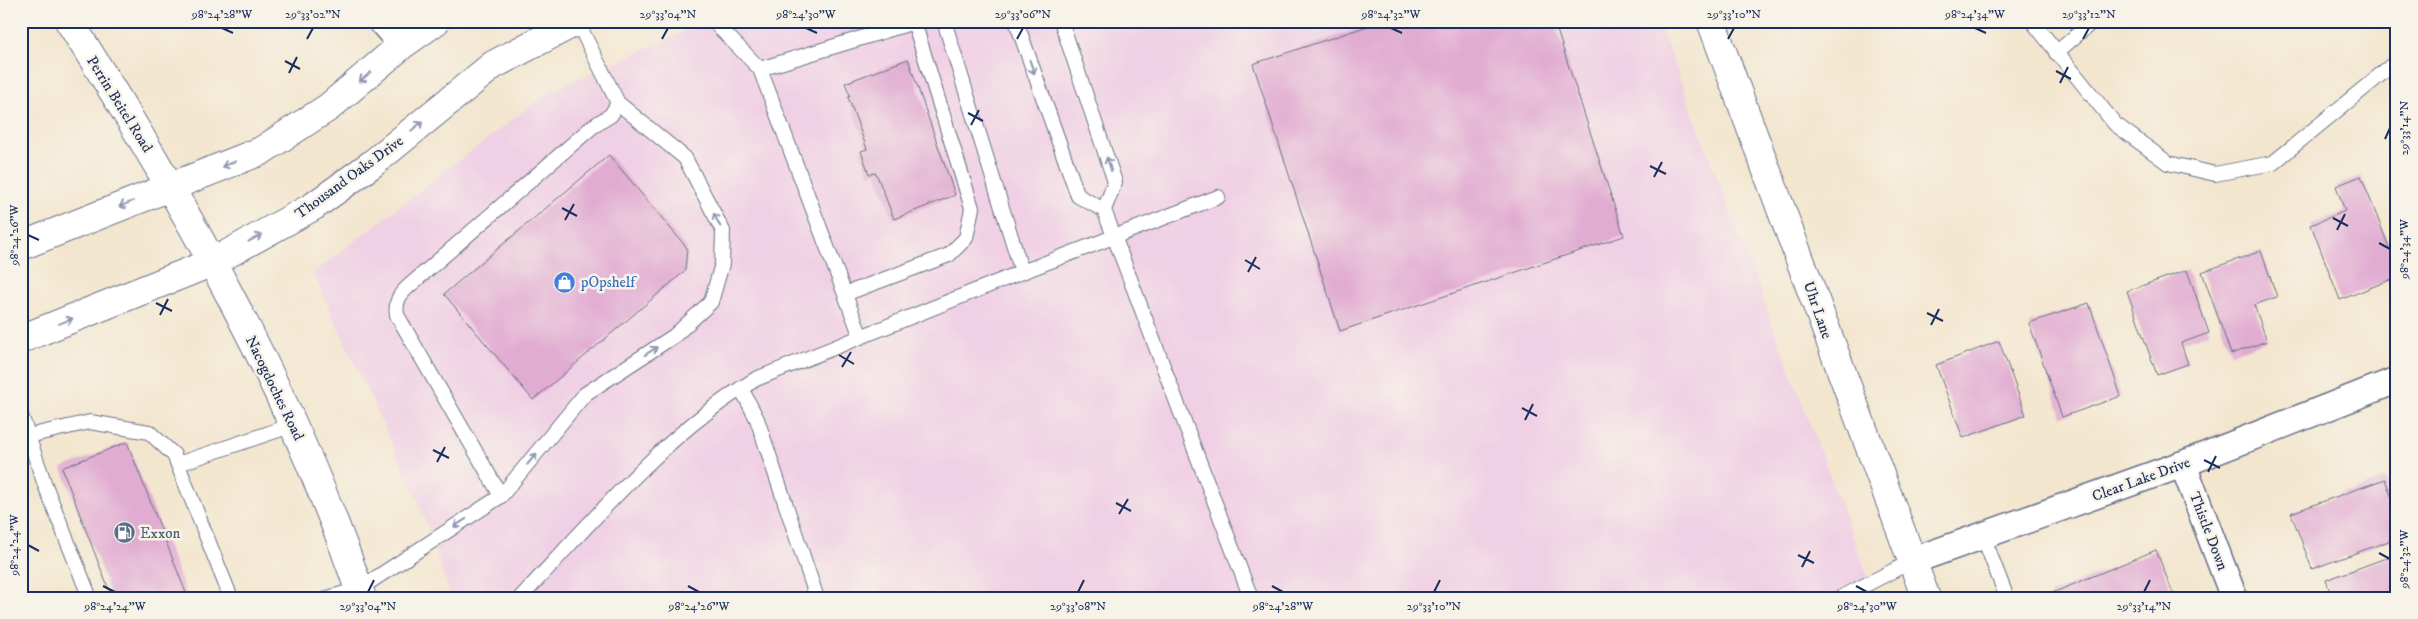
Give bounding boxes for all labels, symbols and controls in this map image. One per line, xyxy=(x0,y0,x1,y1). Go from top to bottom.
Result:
text: 98°24'28"W xyxy=(191,7,253,22)
text: 29°33'02"N xyxy=(285,7,341,22)
text: 29°33'04"N xyxy=(640,7,697,22)
text: 98°24'30"W xyxy=(775,7,837,22)
text: 29°33'06"N xyxy=(995,7,1051,22)
text: 98°24'32"W xyxy=(1360,7,1422,22)
text: 29°33'10"N xyxy=(1707,7,1761,22)
text: 98°24'34"W xyxy=(1944,7,2006,22)
text: 29°33'12"N xyxy=(2062,7,2116,22)
street label: Perrin Beitel Road xyxy=(82,53,157,156)
one-way arrow xyxy=(1028,59,1037,74)
one-way arrow xyxy=(358,71,371,82)
text: 29°33'14"N xyxy=(2397,100,2412,155)
one-way arrow xyxy=(411,121,424,132)
street label: Thousand Oaks Drive xyxy=(291,132,407,223)
one-way arrow xyxy=(1104,157,1113,172)
one-way arrow xyxy=(221,160,236,169)
one-way arrow xyxy=(119,200,134,210)
text: 98°24'26"W xyxy=(7,204,22,266)
one-way arrow xyxy=(712,213,721,228)
text: 98°24'34"W xyxy=(2397,218,2412,280)
one-way arrow xyxy=(248,233,263,243)
shop icon: pOpshelf xyxy=(553,270,577,294)
place label: pOpshelf xyxy=(580,273,637,292)
street label: Uhr Lane xyxy=(1799,279,1836,341)
one-way arrow xyxy=(58,315,73,325)
street label: Nacogdoches Road xyxy=(241,333,308,444)
one-way arrow xyxy=(644,346,658,356)
one-way arrow xyxy=(526,453,537,466)
street label: Clear Lake Drive xyxy=(2089,453,2193,506)
street label: Thistle Down xyxy=(2185,489,2232,573)
text: 98°24'24"W xyxy=(7,513,22,577)
one-way arrow xyxy=(453,518,467,528)
fuel station icon: Exxon xyxy=(112,521,136,545)
place label: Exxon xyxy=(140,524,181,543)
text: 98°24'32"W xyxy=(2397,528,2412,590)
text: 98°24'24"W xyxy=(83,599,147,614)
text: 29°33'04"N xyxy=(340,599,397,614)
text: 98°24'26"W xyxy=(668,599,730,614)
text: 29°33'08"N xyxy=(1050,599,1106,614)
text: 98°24'28"W xyxy=(1252,599,1314,614)
text: 29°33'10"N xyxy=(1407,599,1461,614)
text: 98°24'30"W xyxy=(1836,599,1898,614)
text: 29°33'14"N xyxy=(2117,599,2172,614)

